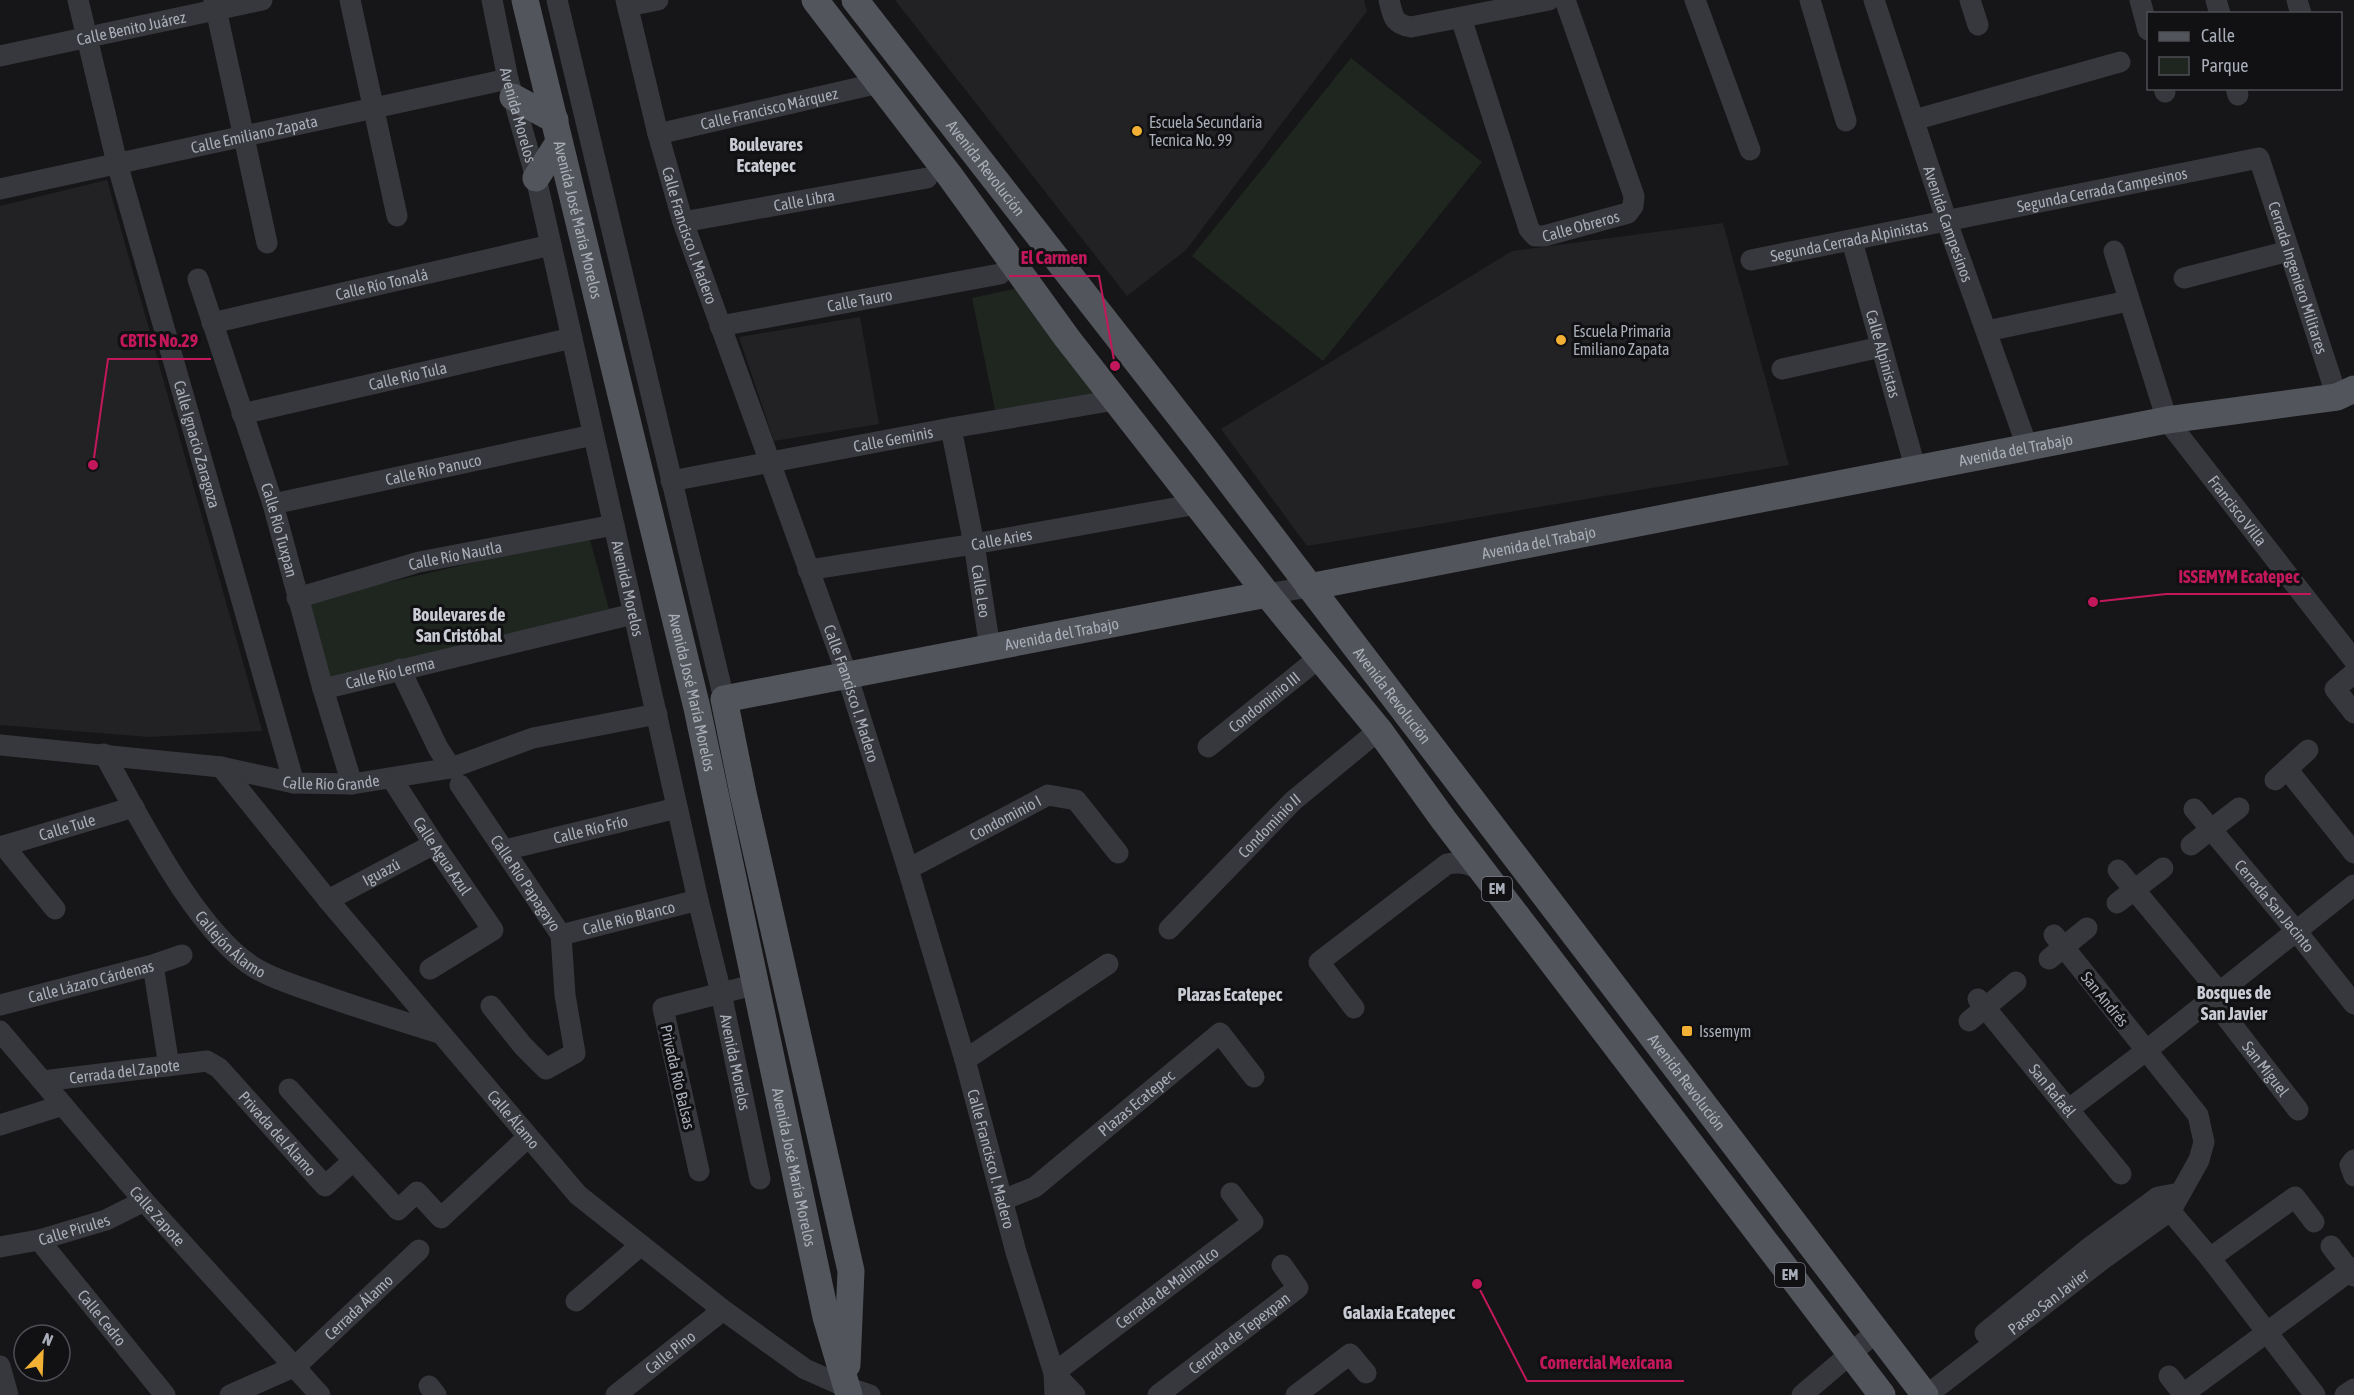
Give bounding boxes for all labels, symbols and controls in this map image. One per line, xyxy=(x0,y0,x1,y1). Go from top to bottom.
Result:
street label: Calle Benito Juárez xyxy=(75,8,187,48)
legend xyxy=(2147,12,2342,90)
text: Calle xyxy=(2201,25,2235,46)
text: Parque xyxy=(2201,55,2249,76)
street label: Avenida Morelos xyxy=(497,66,540,165)
street label: Calle Francisco Márquez xyxy=(699,84,840,133)
street label: Calle Emiliano Zapata xyxy=(189,112,319,156)
place label: Escuela Secundaria Tecnica No. 99 xyxy=(1149,113,1262,149)
street label: Avenida Revolución xyxy=(943,117,1029,219)
marker: Escuela Secundaria Tecnica No. 99 xyxy=(1130,124,1144,138)
district label: Boulevares Ecatepec xyxy=(729,134,803,176)
street label: Avenida José María Morelos xyxy=(551,139,606,301)
street label: Avenida Campesinos xyxy=(1920,164,1977,285)
street label: Segunda Cerrada Campesinos xyxy=(2015,164,2189,215)
street label: Calle Francisco I. Madero xyxy=(659,165,721,306)
street label: Calle Libra xyxy=(772,186,836,215)
street label: Cerrada Ingeniero Militares xyxy=(2265,199,2331,356)
street label: Calle Obreros xyxy=(1540,207,1622,245)
street label: Segunda Cerrada Alpinistas xyxy=(1769,216,1930,265)
callout: El Carmen xyxy=(1009,240,1099,276)
text: El Carmen xyxy=(1021,247,1088,268)
street label: Calle Río Tonalá xyxy=(334,265,430,303)
street label: Calle Tauro xyxy=(826,285,894,315)
street label: Calle Alpinistas xyxy=(1863,308,1904,400)
place label: Escuela Primaria Emiliano Zapata xyxy=(1573,322,1671,359)
callout: CBTIS No.29 xyxy=(108,323,211,359)
text: CBTIS No.29 xyxy=(120,330,198,351)
marker: Escuela Primaria Emiliano Zapata xyxy=(1554,333,1568,347)
street label: Calle Río Tula xyxy=(367,358,448,394)
street label: Calle Ignacio Zaragoza xyxy=(171,378,224,510)
street label: Calle Geminis xyxy=(852,423,935,455)
street label: Avenida del Trabajo xyxy=(1957,430,2074,469)
street label: Calle Río Panuco xyxy=(384,450,483,489)
street label: Francisco Villa xyxy=(2205,472,2271,549)
street label: Calle Río Tuxpan xyxy=(258,481,301,579)
street label: Avenida del Trabajo xyxy=(1480,522,1597,562)
street label: Calle Aries xyxy=(970,525,1034,553)
street label: Calle Río Nautla xyxy=(406,537,503,574)
street label: Avenida Morelos xyxy=(609,539,648,638)
callout: ISSEMYM Ecatepec xyxy=(2166,558,2311,594)
street label: Calle Leo xyxy=(968,563,994,619)
text: ISSEMYM Ecatepec xyxy=(2178,566,2300,587)
district label: Boulevares de San Cristóbal xyxy=(413,604,505,646)
street label: Avenida José María Morelos xyxy=(665,611,719,773)
street label: Avenida del Trabajo xyxy=(1003,614,1120,654)
street label: Calle Francisco I. Madero xyxy=(821,622,883,764)
street label: Avenida Revolución xyxy=(1350,644,1435,747)
street label: Calle Río Lerma xyxy=(344,653,436,692)
street label: Condominio III xyxy=(1225,668,1303,736)
street label: Calle Río Grande xyxy=(281,771,381,793)
street label: Condominio II xyxy=(1234,790,1304,861)
street label: Condominio I xyxy=(967,791,1044,844)
street label: Calle Tule xyxy=(37,810,97,844)
street label: Calle Río Frío xyxy=(551,811,630,847)
street label: Calle Agua Azul xyxy=(410,814,476,899)
street label: Calle Río Papagayo xyxy=(487,831,565,934)
street label: Iguazú xyxy=(359,855,403,889)
street label: Cerrada San Jacinto xyxy=(2231,856,2318,955)
road number: EM xyxy=(1482,877,1512,901)
street label: Calle Río Blanco xyxy=(581,897,677,938)
street label: Callejón Álamo xyxy=(192,907,269,981)
street label: Calle Lázaro Cárdenas xyxy=(26,956,156,1006)
street label: San Andrés xyxy=(2078,968,2133,1030)
district label: Bosques de San Javier xyxy=(2197,982,2271,1024)
district label: Plazas Ecatepec xyxy=(1178,984,1283,1005)
street label: Avenida Morelos xyxy=(717,1013,754,1112)
place label: Issemym xyxy=(1699,1022,1751,1041)
street label: Privada Río Balsas xyxy=(657,1023,699,1131)
marker: Issemym xyxy=(1680,1024,1694,1038)
street label: Avenida Revolución xyxy=(1645,1030,1729,1134)
street label: San Miguel xyxy=(2239,1037,2293,1100)
street label: Cerrada del Zapote xyxy=(68,1055,181,1087)
street label: San Rafaél xyxy=(2026,1060,2080,1121)
street label: Plazas Ecatepec xyxy=(1094,1066,1178,1140)
street label: Calle Álamo xyxy=(484,1086,544,1152)
street label: Avenida José María Morelos xyxy=(769,1086,820,1249)
street label: Privada del Álamo xyxy=(235,1087,320,1179)
street label: Calle Francisco I. Madero xyxy=(964,1087,1018,1231)
street label: Calle Zapote xyxy=(126,1182,189,1249)
street label: Calle Pirules xyxy=(36,1210,113,1249)
street label: Cerrada de Malinalco xyxy=(1112,1243,1222,1332)
road number: EM xyxy=(1775,1263,1805,1287)
street label: Paseo San Javier xyxy=(2004,1265,2092,1338)
street label: Cerrada Álamo xyxy=(321,1271,396,1343)
street label: Calle Cedro xyxy=(74,1286,130,1349)
street label: Cerrada de Tepexpan xyxy=(1185,1289,1293,1377)
district label: Galaxia Ecatepec xyxy=(1343,1302,1456,1323)
north arrow xyxy=(12,1323,72,1383)
street label: Calle Pino xyxy=(641,1327,699,1377)
text: N xyxy=(40,1329,56,1349)
callout: Comercial Mexicana xyxy=(1527,1345,1684,1381)
text: Comercial Mexicana xyxy=(1539,1352,1673,1373)

